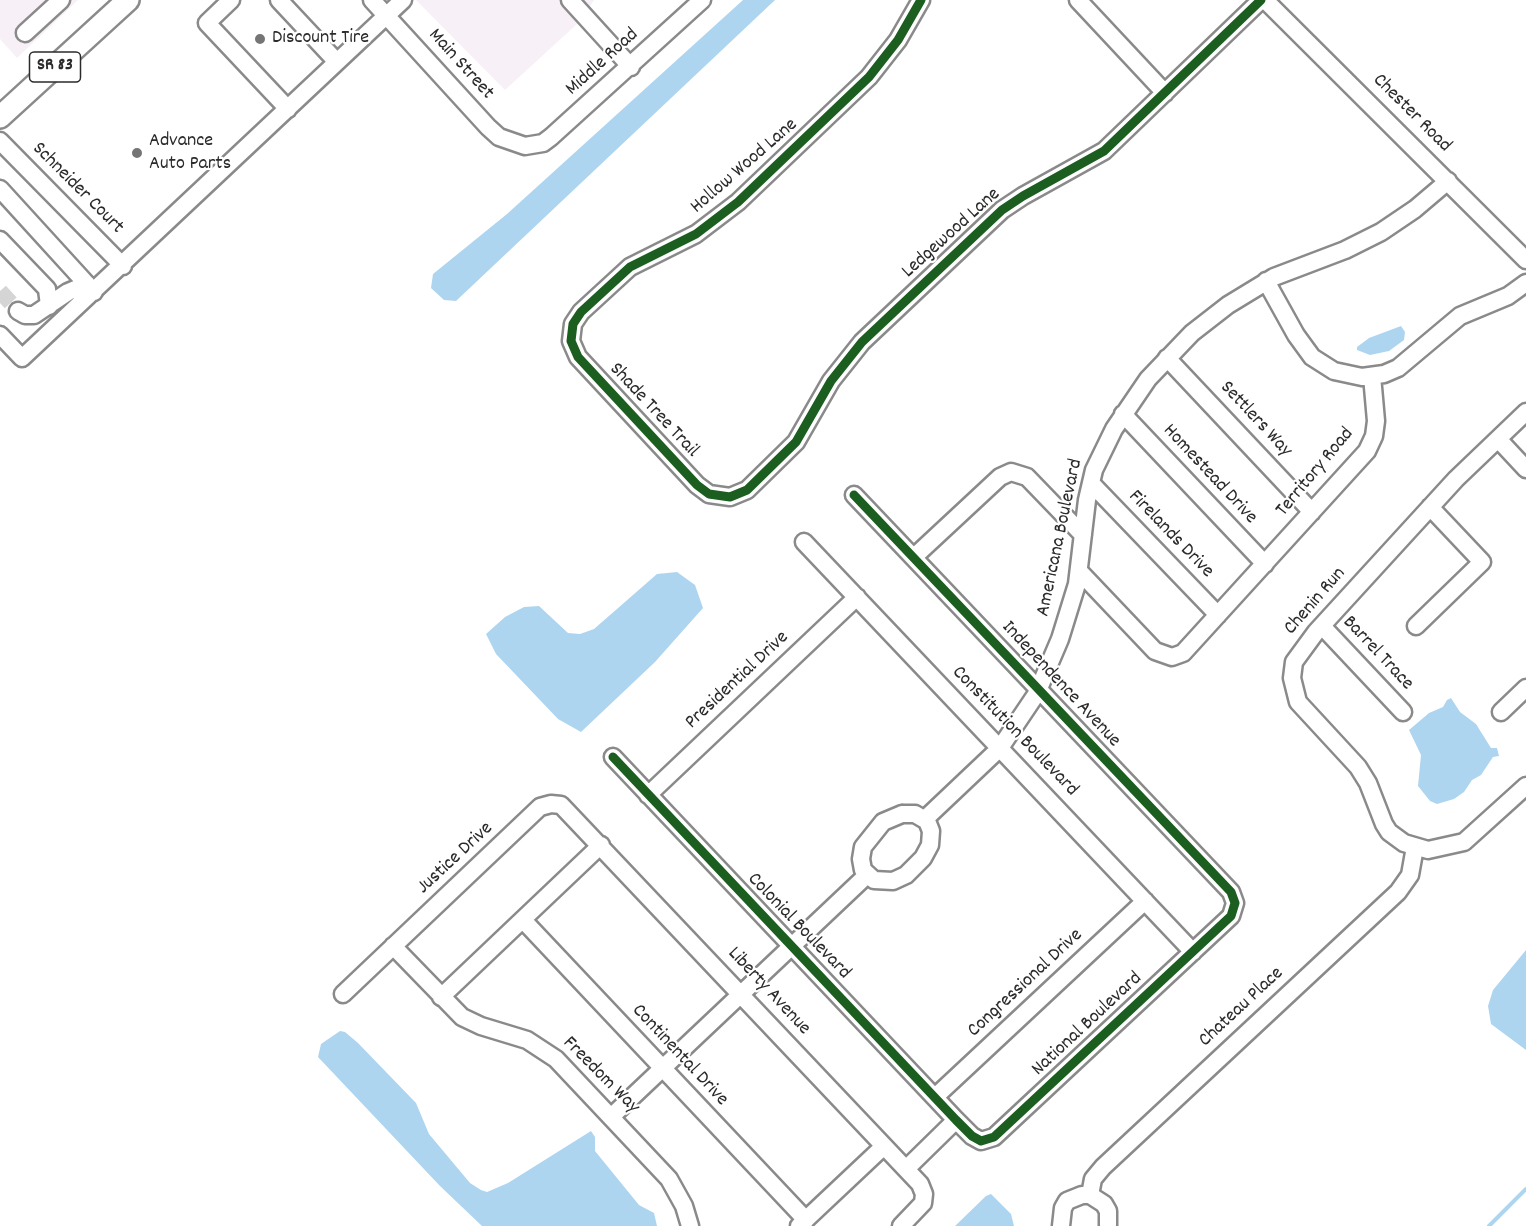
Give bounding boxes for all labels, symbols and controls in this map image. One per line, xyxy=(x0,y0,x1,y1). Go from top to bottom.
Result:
street label: Middle Road xyxy=(562,24,644,102)
street label: Main Street xyxy=(422,25,498,105)
place label: Discount Tire xyxy=(272,27,369,51)
marker: Discount Tire xyxy=(253,32,267,46)
road number: SR 83 xyxy=(29,52,80,82)
street label: Chester Road xyxy=(1367,70,1455,158)
street label: Hollow Wood Lane xyxy=(687,114,803,220)
place label: Advance Auto Parts xyxy=(149,130,231,177)
street label: Schneider Court xyxy=(26,138,128,240)
marker: Advance Auto Parts xyxy=(130,146,144,160)
street label: Ledgewood Lane xyxy=(898,184,1006,284)
street label: Shade Tree Trail xyxy=(603,359,703,463)
street label: Settlers Way xyxy=(1214,377,1296,463)
street label: Homestead Drive xyxy=(1157,420,1261,530)
street label: Territory Road xyxy=(1272,424,1360,522)
street label: Americana Boulevard xyxy=(1033,457,1089,619)
street label: Firelands Drive xyxy=(1122,486,1218,584)
street label: Chenin Run xyxy=(1280,563,1352,641)
street label: Barrel Trace xyxy=(1336,612,1418,696)
street label: Independence Avenue xyxy=(995,617,1125,753)
street label: Presidential Drive xyxy=(681,627,795,735)
street label: Constitution Boulevard xyxy=(946,662,1082,802)
street label: Justice Drive xyxy=(413,818,499,900)
street label: Colonial Boulevard xyxy=(741,869,855,985)
street label: Congressional Drive xyxy=(963,924,1089,1044)
street label: Liberty Avenue xyxy=(721,943,815,1041)
street label: Chateau Place xyxy=(1195,963,1289,1053)
street label: National Boulevard xyxy=(1028,968,1148,1082)
street label: Continental Drive xyxy=(626,1000,732,1112)
street label: Freedom Way xyxy=(556,1032,644,1120)

